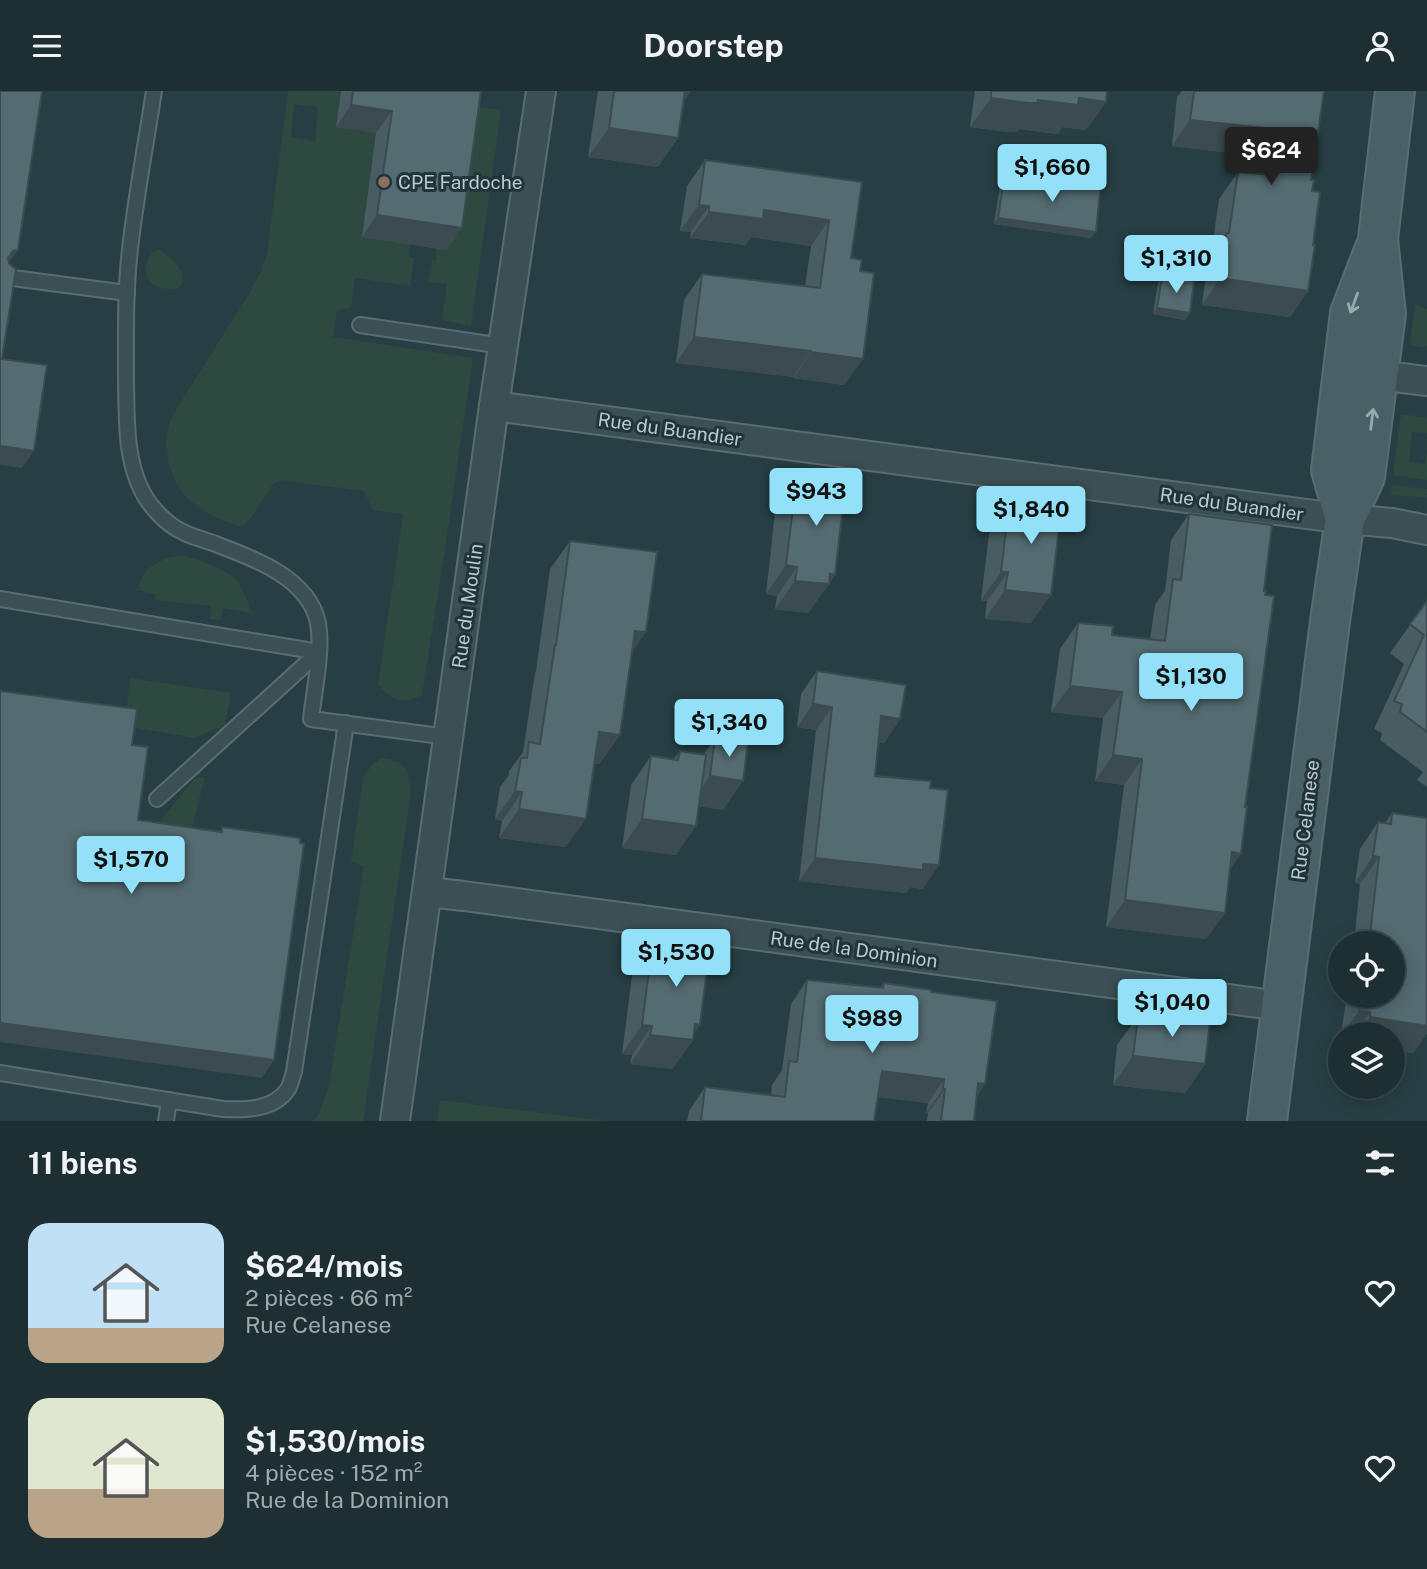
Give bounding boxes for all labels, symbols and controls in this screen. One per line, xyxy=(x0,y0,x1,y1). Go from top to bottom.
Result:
icon: menu xyxy=(28,27,66,65)
text: Doorstep xyxy=(643,27,784,64)
icon: person xyxy=(1361,27,1399,65)
pin: $624 xyxy=(1230,127,1312,187)
text: $624 xyxy=(1241,136,1301,163)
pin: $1,660 xyxy=(995,145,1109,204)
text: $1,660 xyxy=(1014,153,1090,180)
place label: CPE Fardoche xyxy=(398,171,522,193)
marker: CPE Fardoche xyxy=(376,174,392,190)
pin: $1,310 xyxy=(1119,235,1233,295)
text: $1,310 xyxy=(1140,244,1212,271)
one-way arrow xyxy=(1347,292,1359,314)
street label: Rue du Buandier xyxy=(597,408,743,450)
one-way arrow xyxy=(1366,408,1379,431)
pin: $943 xyxy=(775,469,857,528)
text: $943 xyxy=(785,477,847,504)
street label: Rue du Buandier xyxy=(1159,483,1305,525)
pin: $1,840 xyxy=(974,487,1088,546)
text: $1,840 xyxy=(992,495,1070,522)
street label: Rue du Moulin xyxy=(447,542,487,670)
pin: $1,130 xyxy=(1134,653,1248,713)
text: $1,130 xyxy=(1155,662,1227,689)
pin: $1,340 xyxy=(672,699,786,759)
text: $1,340 xyxy=(691,708,768,735)
street label: Rue Celanese xyxy=(1287,759,1323,881)
pin: $1,570 xyxy=(74,837,188,896)
text: $1,570 xyxy=(93,845,169,872)
street label: Rue de la Dominion xyxy=(769,926,939,972)
pin: $1,530 xyxy=(619,929,733,989)
map controls xyxy=(1328,931,1405,1099)
button: locate xyxy=(1328,931,1405,1008)
text: $1,530 xyxy=(637,938,715,965)
pin: $1,040 xyxy=(1115,979,1229,1039)
text: $1,040 xyxy=(1134,988,1210,1015)
pin: $989 xyxy=(831,995,913,1055)
text: $989 xyxy=(841,1004,903,1031)
button: layers xyxy=(1328,1022,1405,1099)
icon: filters xyxy=(1361,1144,1399,1182)
text: 11 biens xyxy=(28,1145,137,1181)
text: $624/mois xyxy=(245,1248,403,1284)
icon: home xyxy=(84,1251,168,1335)
icon: heart xyxy=(1361,1274,1399,1312)
text: 2 pièces · 66 m² xyxy=(245,1284,412,1311)
text: Rue Celanese xyxy=(245,1311,391,1338)
text: $1,530/mois xyxy=(245,1423,425,1459)
icon: home xyxy=(84,1426,168,1510)
icon: heart xyxy=(1361,1449,1399,1487)
text: 4 pièces · 152 m² xyxy=(245,1459,422,1486)
text: Rue de la Dominion xyxy=(245,1486,449,1513)

